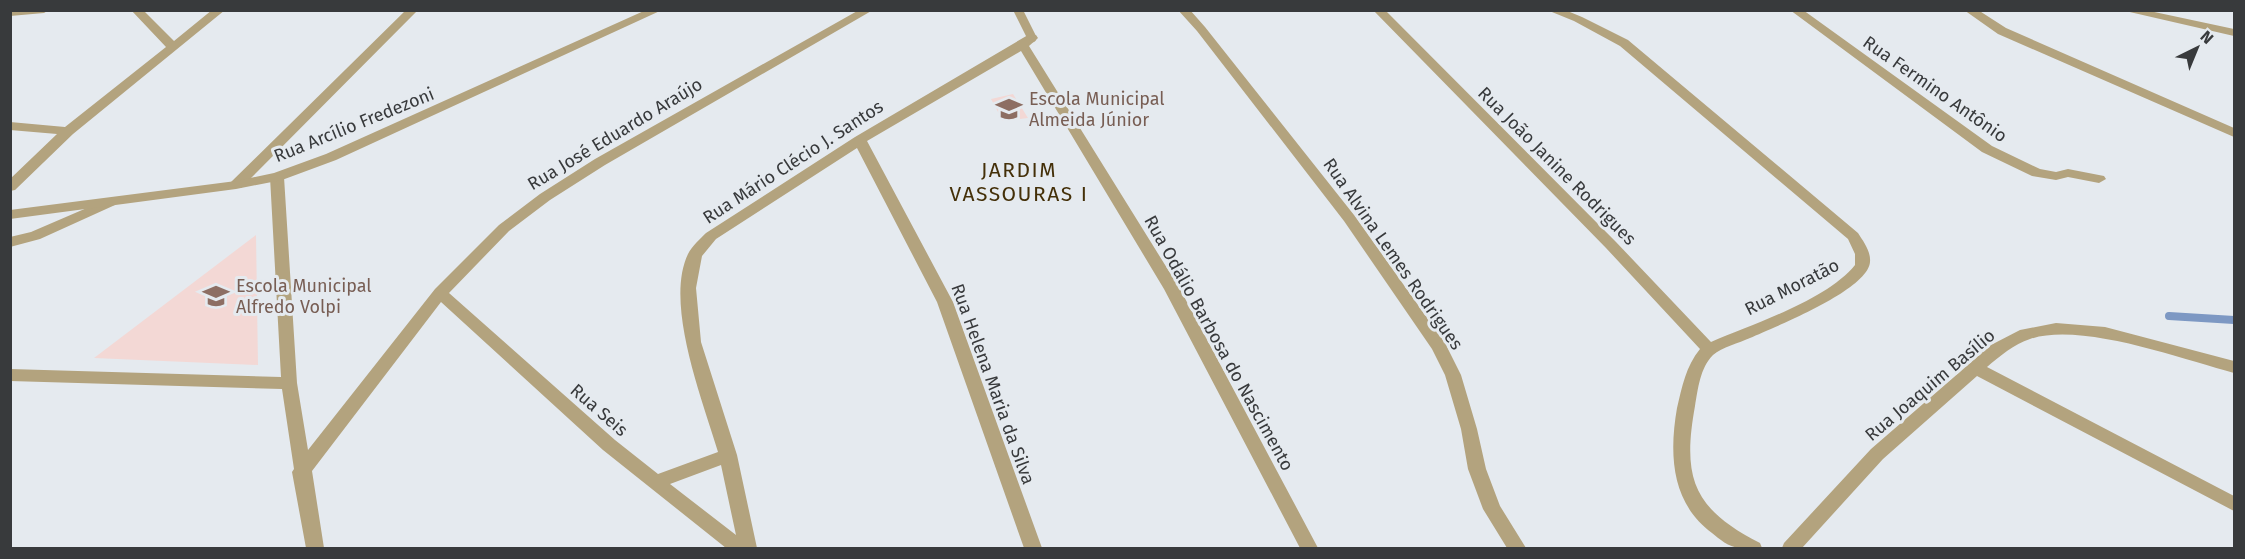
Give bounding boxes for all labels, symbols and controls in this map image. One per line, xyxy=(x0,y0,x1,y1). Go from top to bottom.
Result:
north arrow xyxy=(2167,18,2227,78)
text: N xyxy=(2197,27,2217,48)
street label: Rua Fermino Antônio xyxy=(1859,31,2011,147)
street label: Rua José Eduardo Araújo xyxy=(524,73,706,195)
street label: Rua João Janine Rodrigues xyxy=(1473,82,1641,250)
street label: Rua Arcílio Fredezoni xyxy=(271,83,437,167)
place label: Escola Municipal Almeida Júnior xyxy=(1029,88,1165,131)
school or university icon: Escola Municipal Almeida Júnior xyxy=(994,94,1024,124)
street label: Rua Mário Clécio J. Santos xyxy=(699,95,887,229)
street label: Rua Alvina Lemes Rodrigues xyxy=(1318,154,1468,354)
district label: JARDIM VASSOURAS I xyxy=(950,157,1088,207)
street label: Rua Odálio Barbosa do Nascimento xyxy=(1139,211,1299,475)
street label: Rua Moratão xyxy=(1741,254,1843,320)
place label: Escola Municipal Alfredo Volpi xyxy=(236,275,372,318)
school or university icon: Escola Municipal Alfredo Volpi xyxy=(201,281,231,311)
street label: Rua Helena Maria da Silva xyxy=(946,281,1040,487)
street label: Rua Joaquim Basílio xyxy=(1860,324,2000,446)
street label: Rua Seis xyxy=(566,379,632,441)

